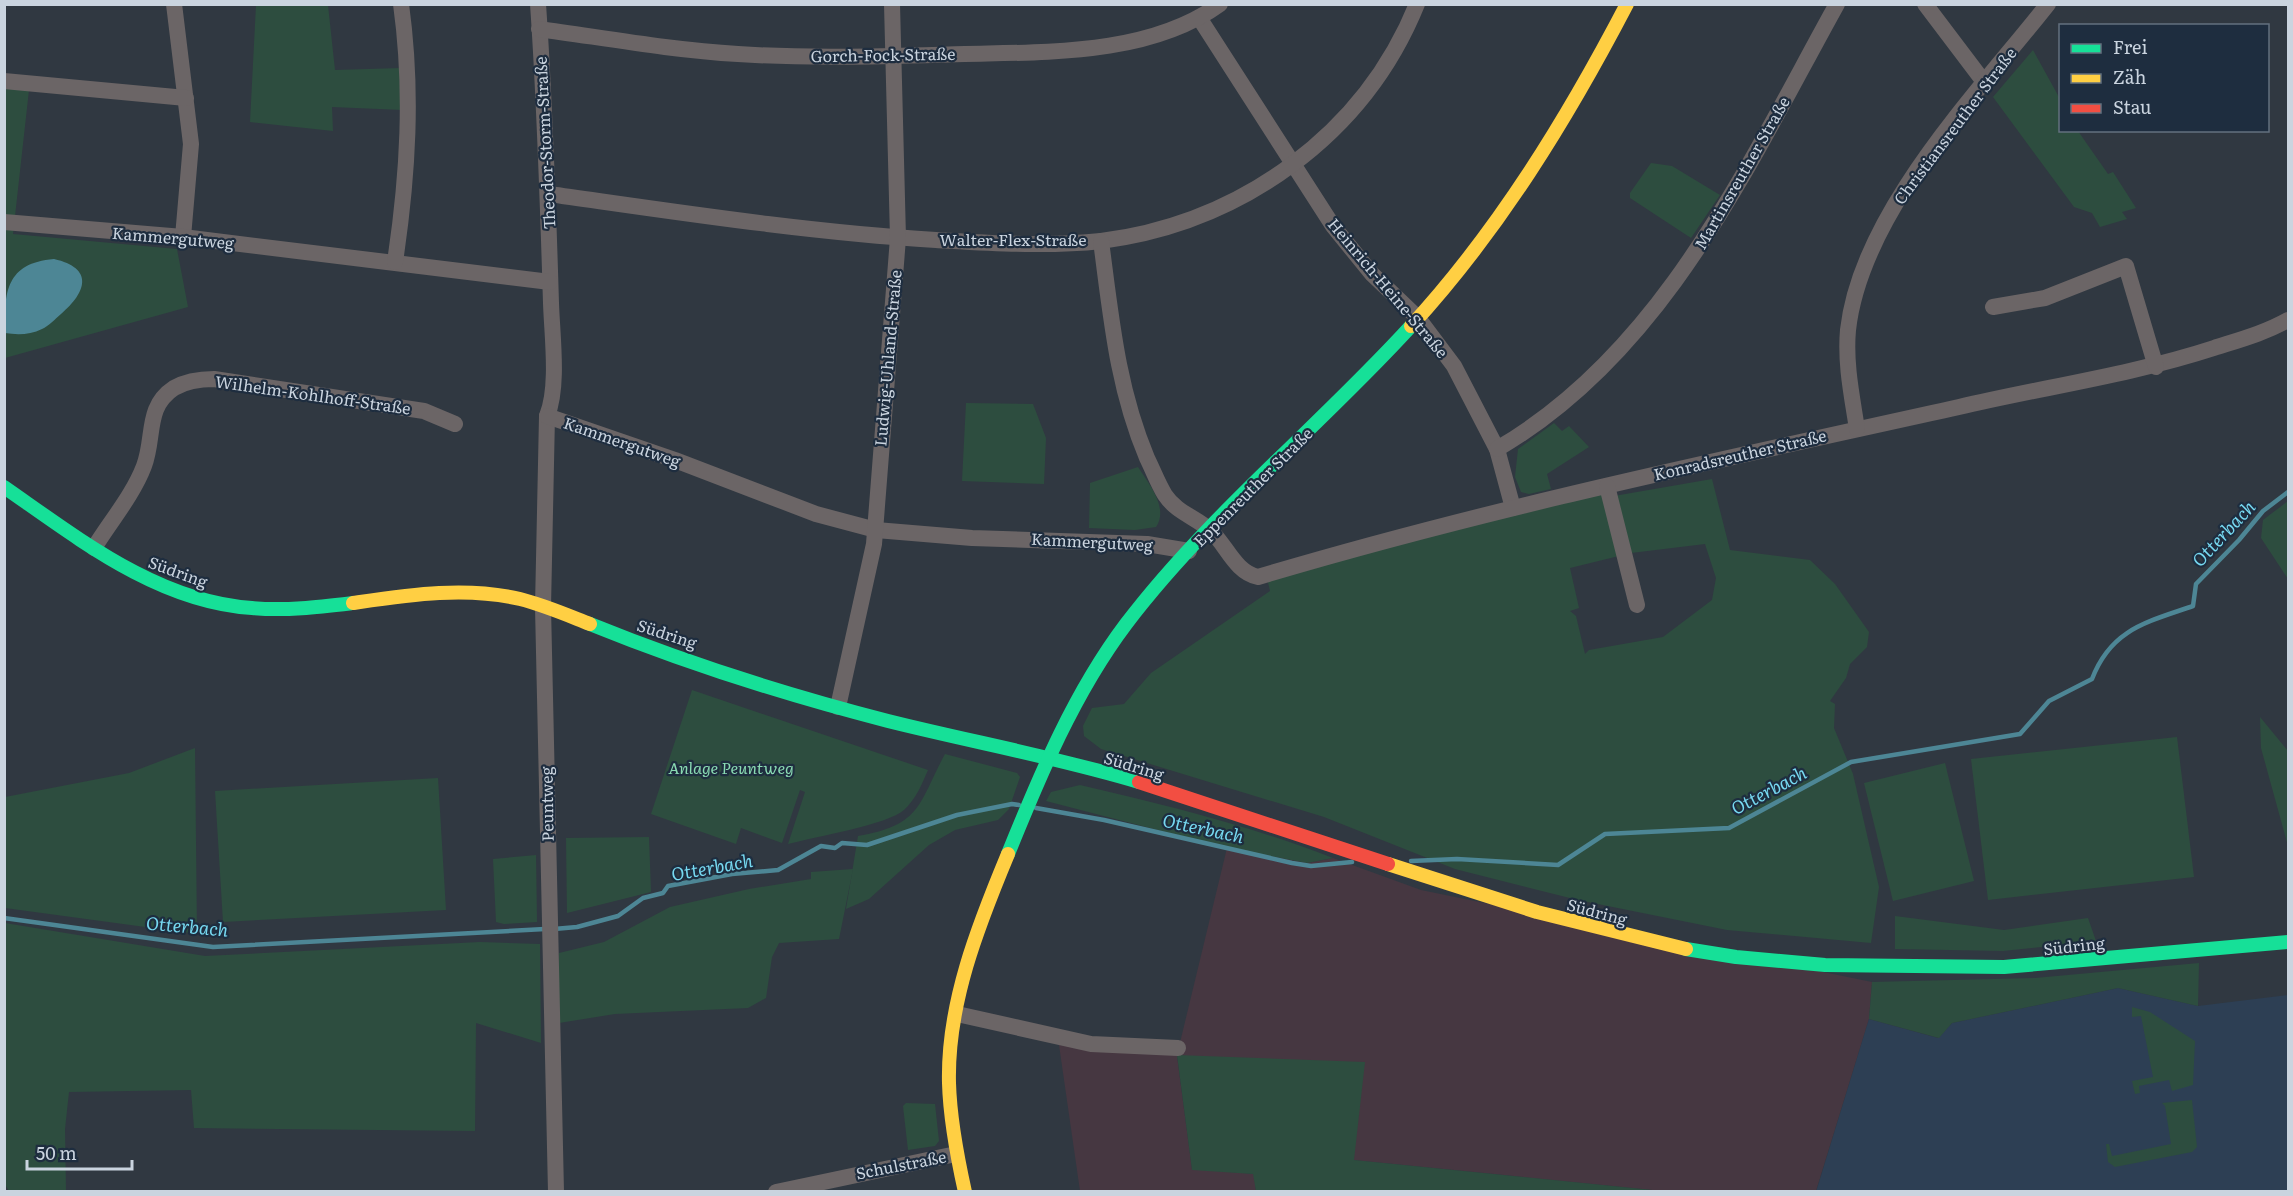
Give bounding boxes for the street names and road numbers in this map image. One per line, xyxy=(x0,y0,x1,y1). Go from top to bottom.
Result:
street label: Gorch-Fock-Straße xyxy=(810,41,956,67)
street label: Christiansreuther Straße xyxy=(1887,42,2021,209)
street label: Theodor-Storm-Straße xyxy=(527,56,561,230)
street label: Martinsreuther Straße xyxy=(1687,91,1795,254)
street label: Heinrich-Heine-Straße xyxy=(1323,212,1455,363)
street label: Kammergutweg xyxy=(111,220,235,254)
street label: Walter-Flex-Straße xyxy=(940,227,1086,251)
street label: Ludwig-Uhland-Straße xyxy=(867,269,907,447)
street label: Wilhelm-Kohlhoff-Straße xyxy=(214,368,412,420)
street label: Kammergutweg xyxy=(561,410,684,472)
street label: Eppenreuther Straße xyxy=(1187,421,1317,551)
street label: Konradsreuther Straße xyxy=(1651,422,1828,486)
street label: Kammergutweg xyxy=(1030,526,1154,556)
street label: Südring xyxy=(145,549,211,593)
street label: Südring xyxy=(634,612,700,654)
street label: Südring xyxy=(1101,745,1167,786)
street label: Peuntweg xyxy=(533,766,559,842)
street label: Südring xyxy=(1564,891,1630,931)
street label: Südring xyxy=(2042,930,2106,960)
street label: Schulstraße xyxy=(854,1143,948,1185)

